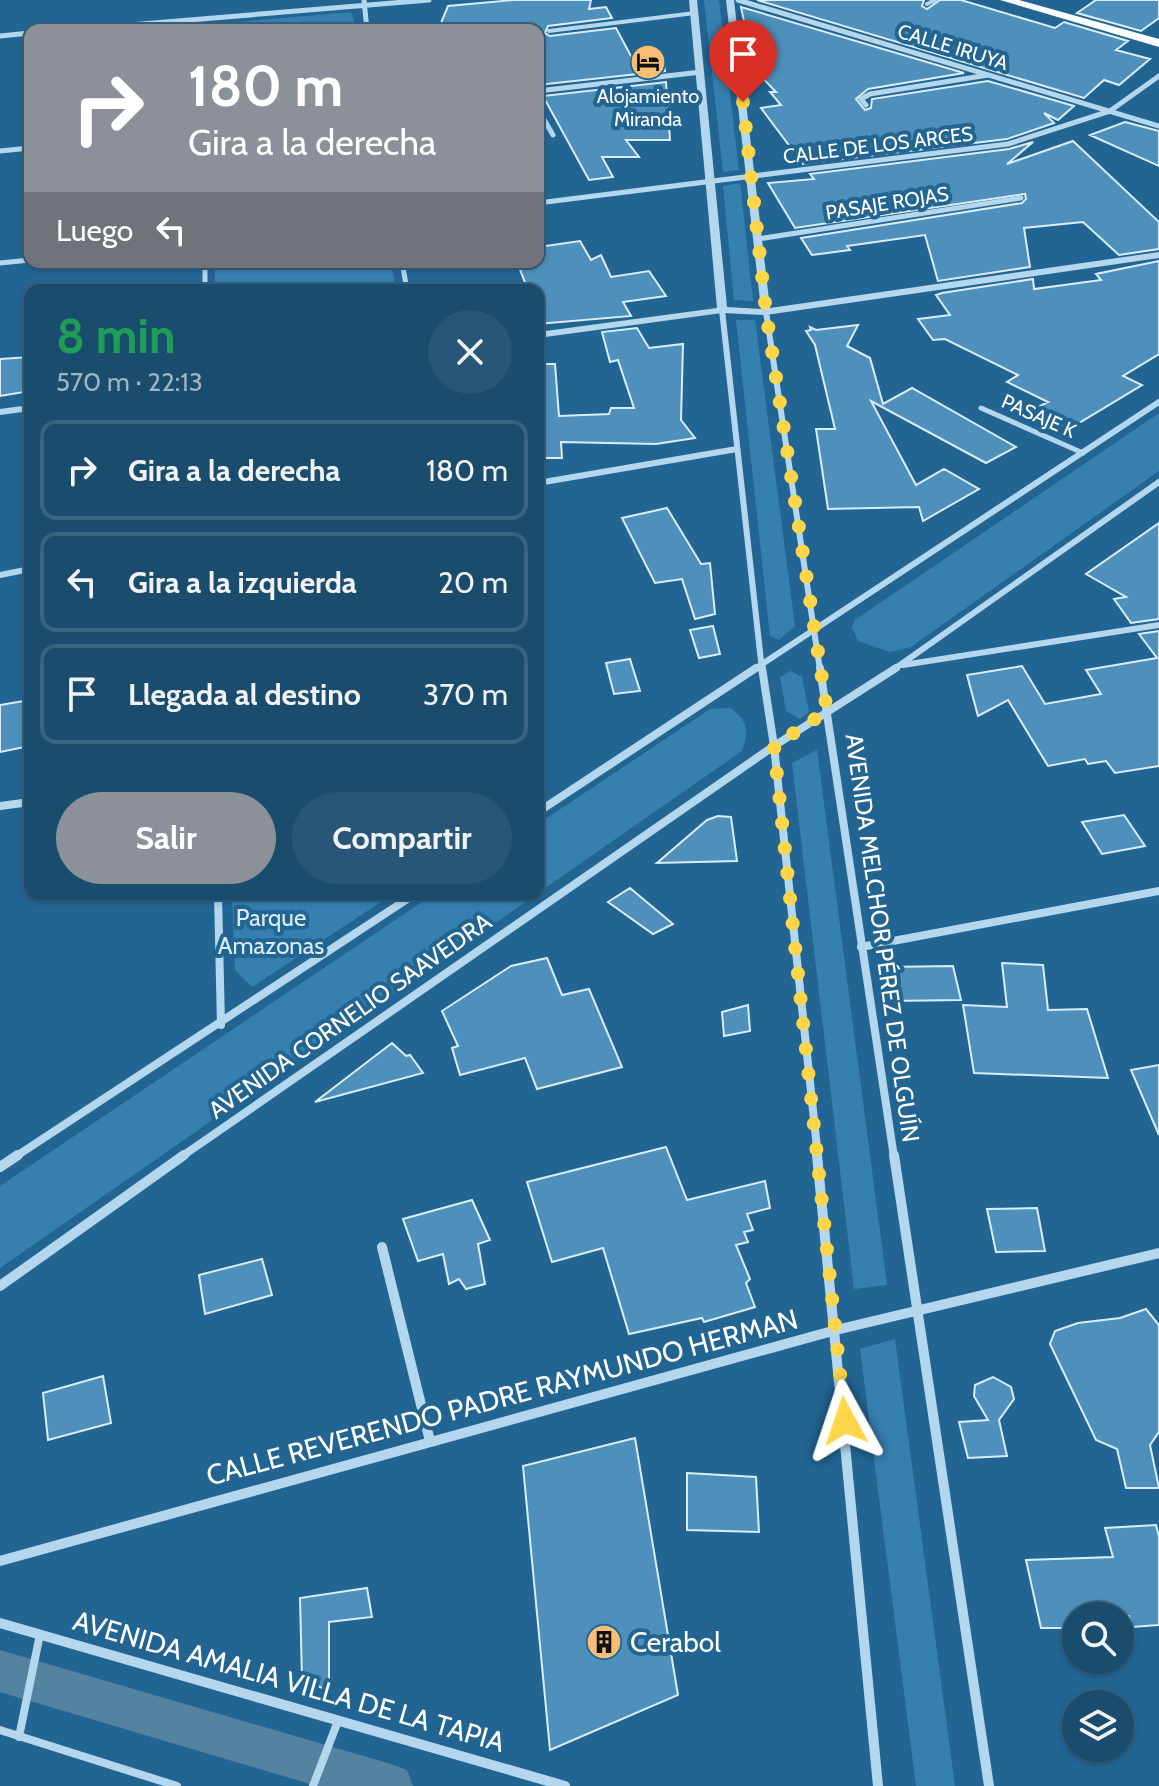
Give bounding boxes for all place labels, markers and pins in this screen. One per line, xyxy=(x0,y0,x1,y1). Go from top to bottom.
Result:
pin xyxy=(709,20,777,102)
hotel icon: Alojamiento Miranda xyxy=(629,43,667,81)
place label: Alojamiento Miranda xyxy=(597,84,699,131)
building icon: Cerabol xyxy=(585,1623,623,1661)
place label: Cerabol xyxy=(630,1625,721,1659)

